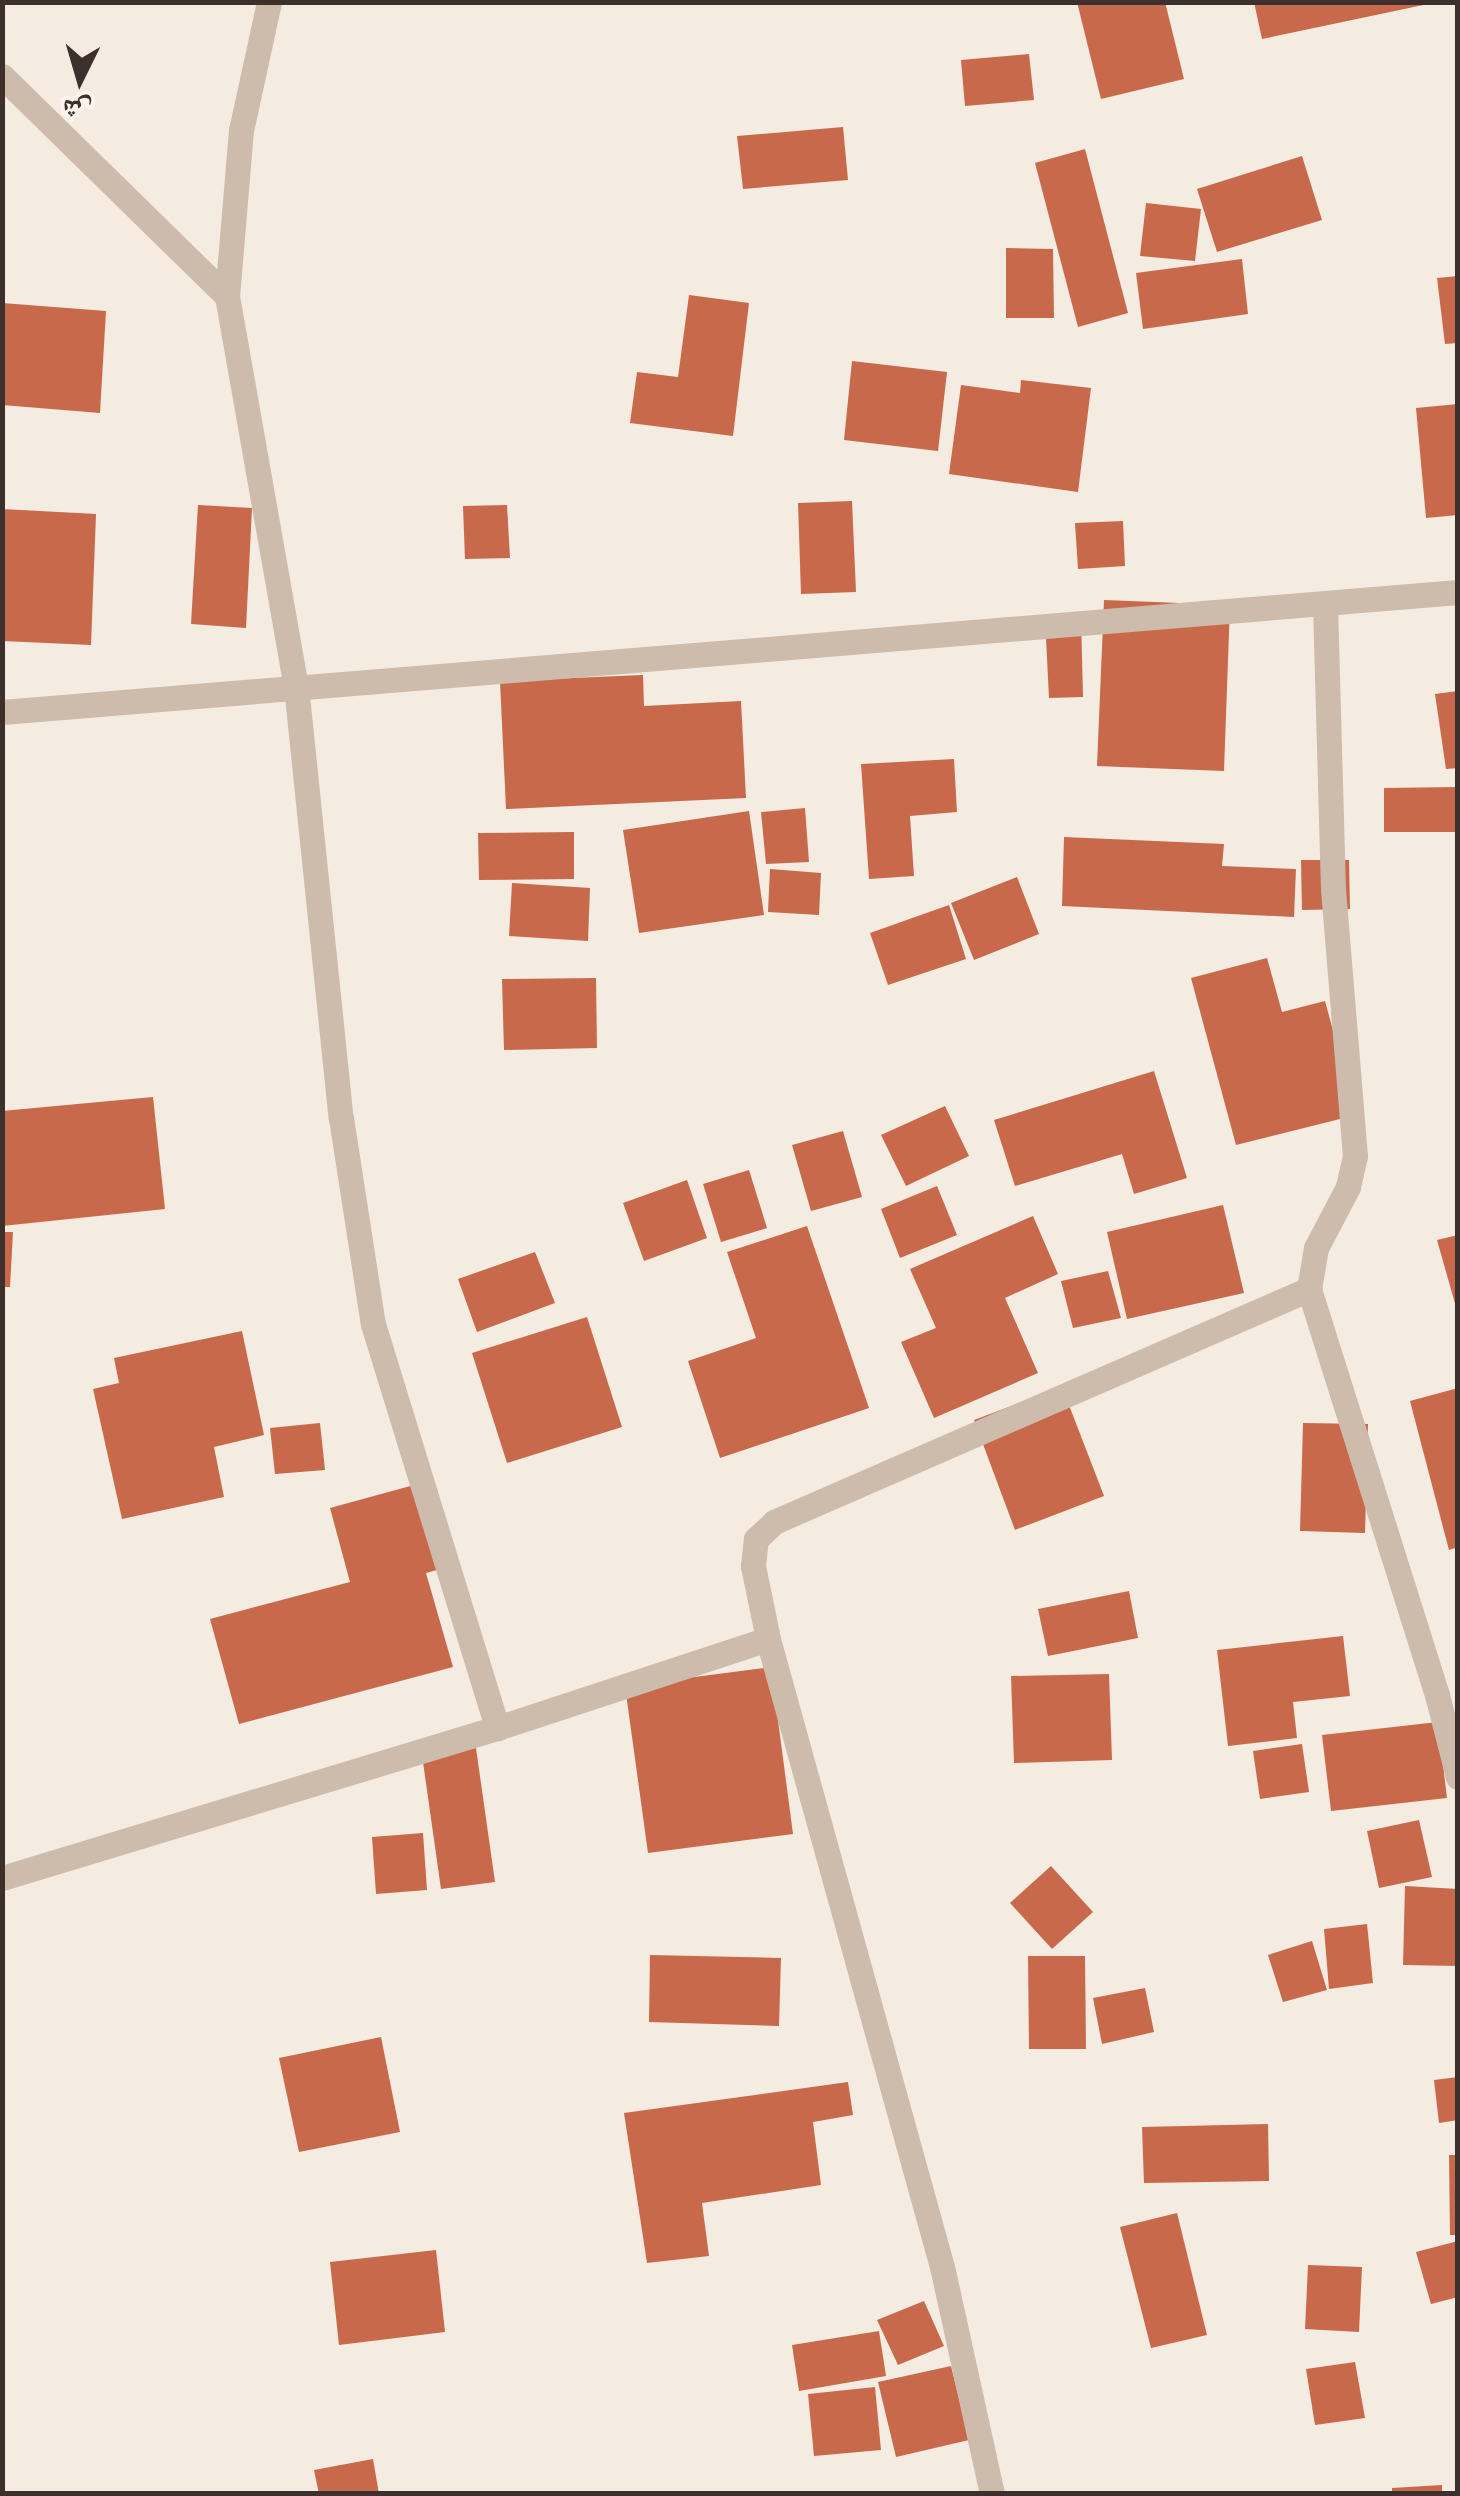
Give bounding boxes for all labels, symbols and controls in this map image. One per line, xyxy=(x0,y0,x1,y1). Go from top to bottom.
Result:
north arrow xyxy=(30,30,130,130)
text: ش xyxy=(61,91,94,130)

